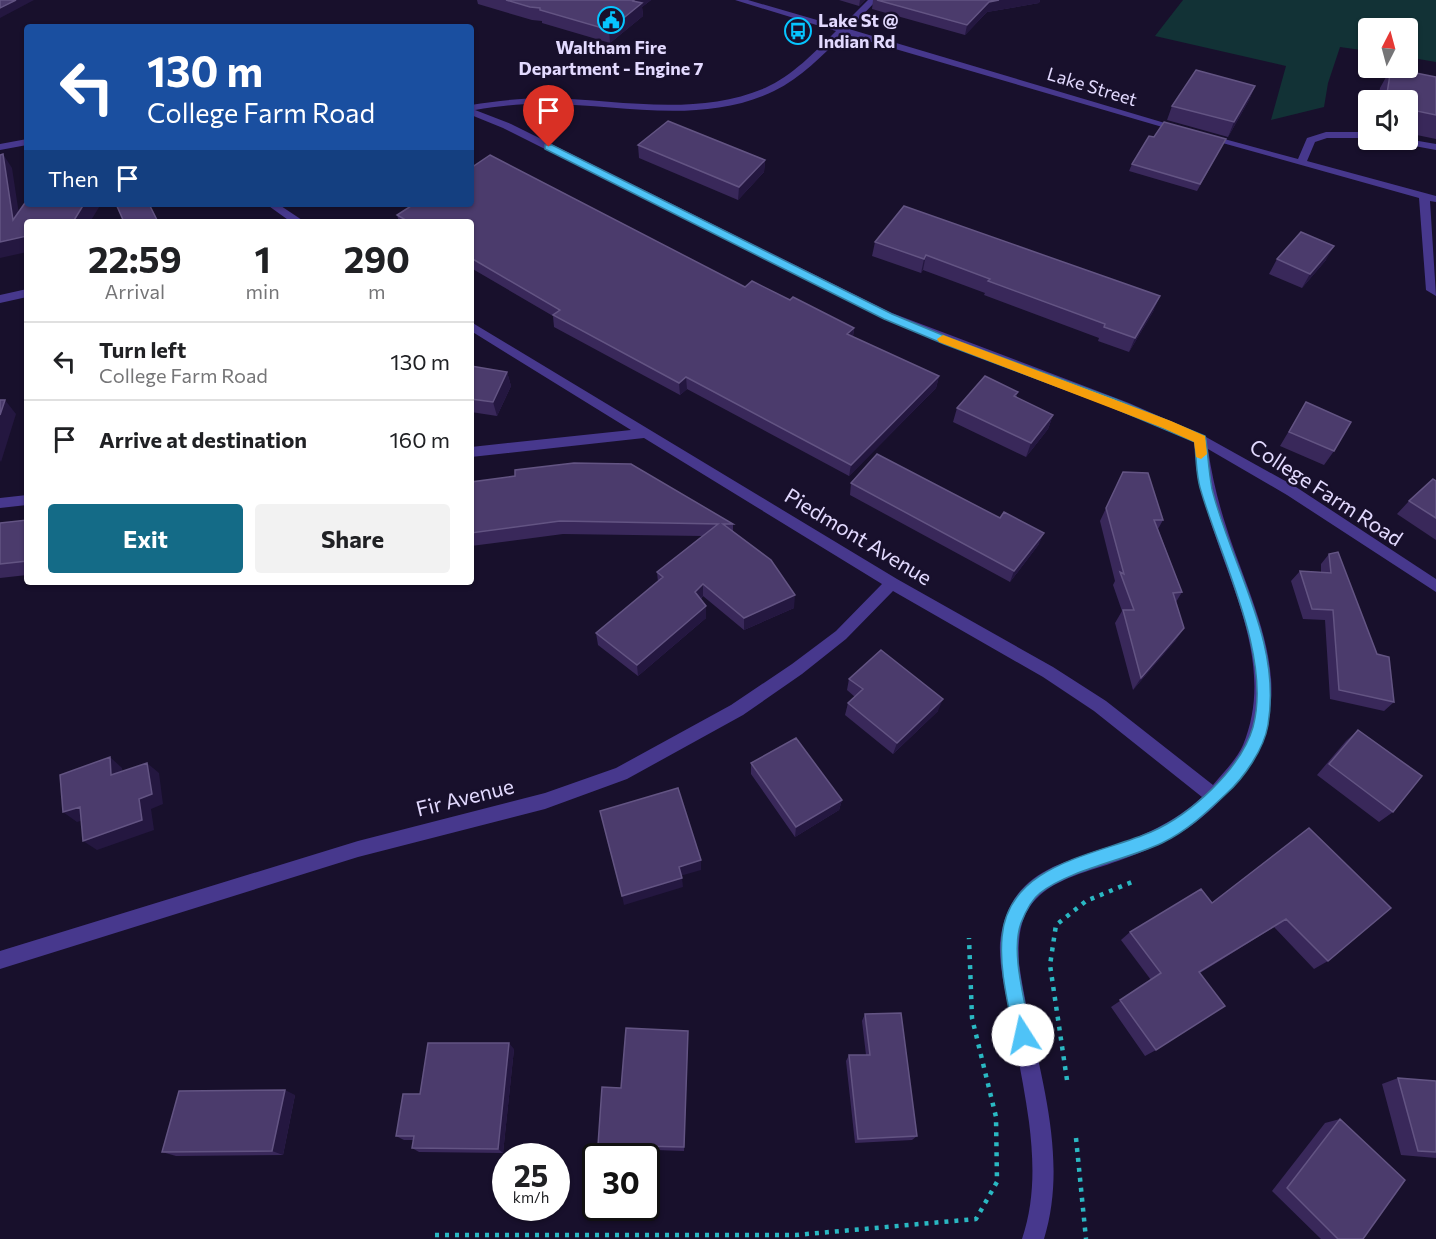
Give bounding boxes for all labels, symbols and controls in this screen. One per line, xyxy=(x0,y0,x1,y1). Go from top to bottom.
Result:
public building icon: Waltham Fire Department - Engine 7 xyxy=(596,5,626,35)
place label: Lake St @ Indian Rd xyxy=(818,9,898,52)
bus stop icon: Lake St @ Indian Rd xyxy=(783,16,813,46)
north arrow xyxy=(1358,18,1418,78)
map controls xyxy=(1358,18,1418,150)
place label: Waltham Fire Department - Engine 7 xyxy=(519,36,704,79)
text: 130 m xyxy=(147,44,263,96)
icon: left xyxy=(48,48,126,126)
street label: Lake Street xyxy=(1045,62,1140,110)
pin xyxy=(523,85,574,147)
button: sound xyxy=(1358,90,1418,150)
icon: arrive xyxy=(532,94,565,127)
text: College Farm Road xyxy=(147,96,375,129)
icon: arrive xyxy=(111,162,144,195)
text: Then xyxy=(48,165,99,192)
text: 22:59 xyxy=(88,236,182,280)
text: 1 xyxy=(254,236,271,280)
text: 290 xyxy=(344,236,410,280)
text: Arrival xyxy=(105,279,165,303)
text: min xyxy=(246,279,280,303)
text: m xyxy=(368,279,386,303)
text: Turn left xyxy=(99,336,186,363)
icon: left xyxy=(48,345,81,378)
text: 130 m xyxy=(390,348,450,375)
text: College Farm Road xyxy=(99,363,268,387)
icon: arrive xyxy=(48,423,81,456)
text: Arrive at destination xyxy=(99,426,307,453)
text: 160 m xyxy=(389,426,450,453)
street label: College Farm Road xyxy=(1246,433,1408,551)
street label: Piedmont Avenue xyxy=(781,482,937,590)
button: Exit xyxy=(48,504,243,573)
button: Share xyxy=(255,504,450,573)
street label: Fir Avenue xyxy=(413,772,516,821)
position arrow xyxy=(991,1003,1055,1067)
speed limit sign: 30 xyxy=(582,1143,660,1221)
text: 25 xyxy=(514,1156,548,1193)
text: km/h xyxy=(513,1188,549,1206)

